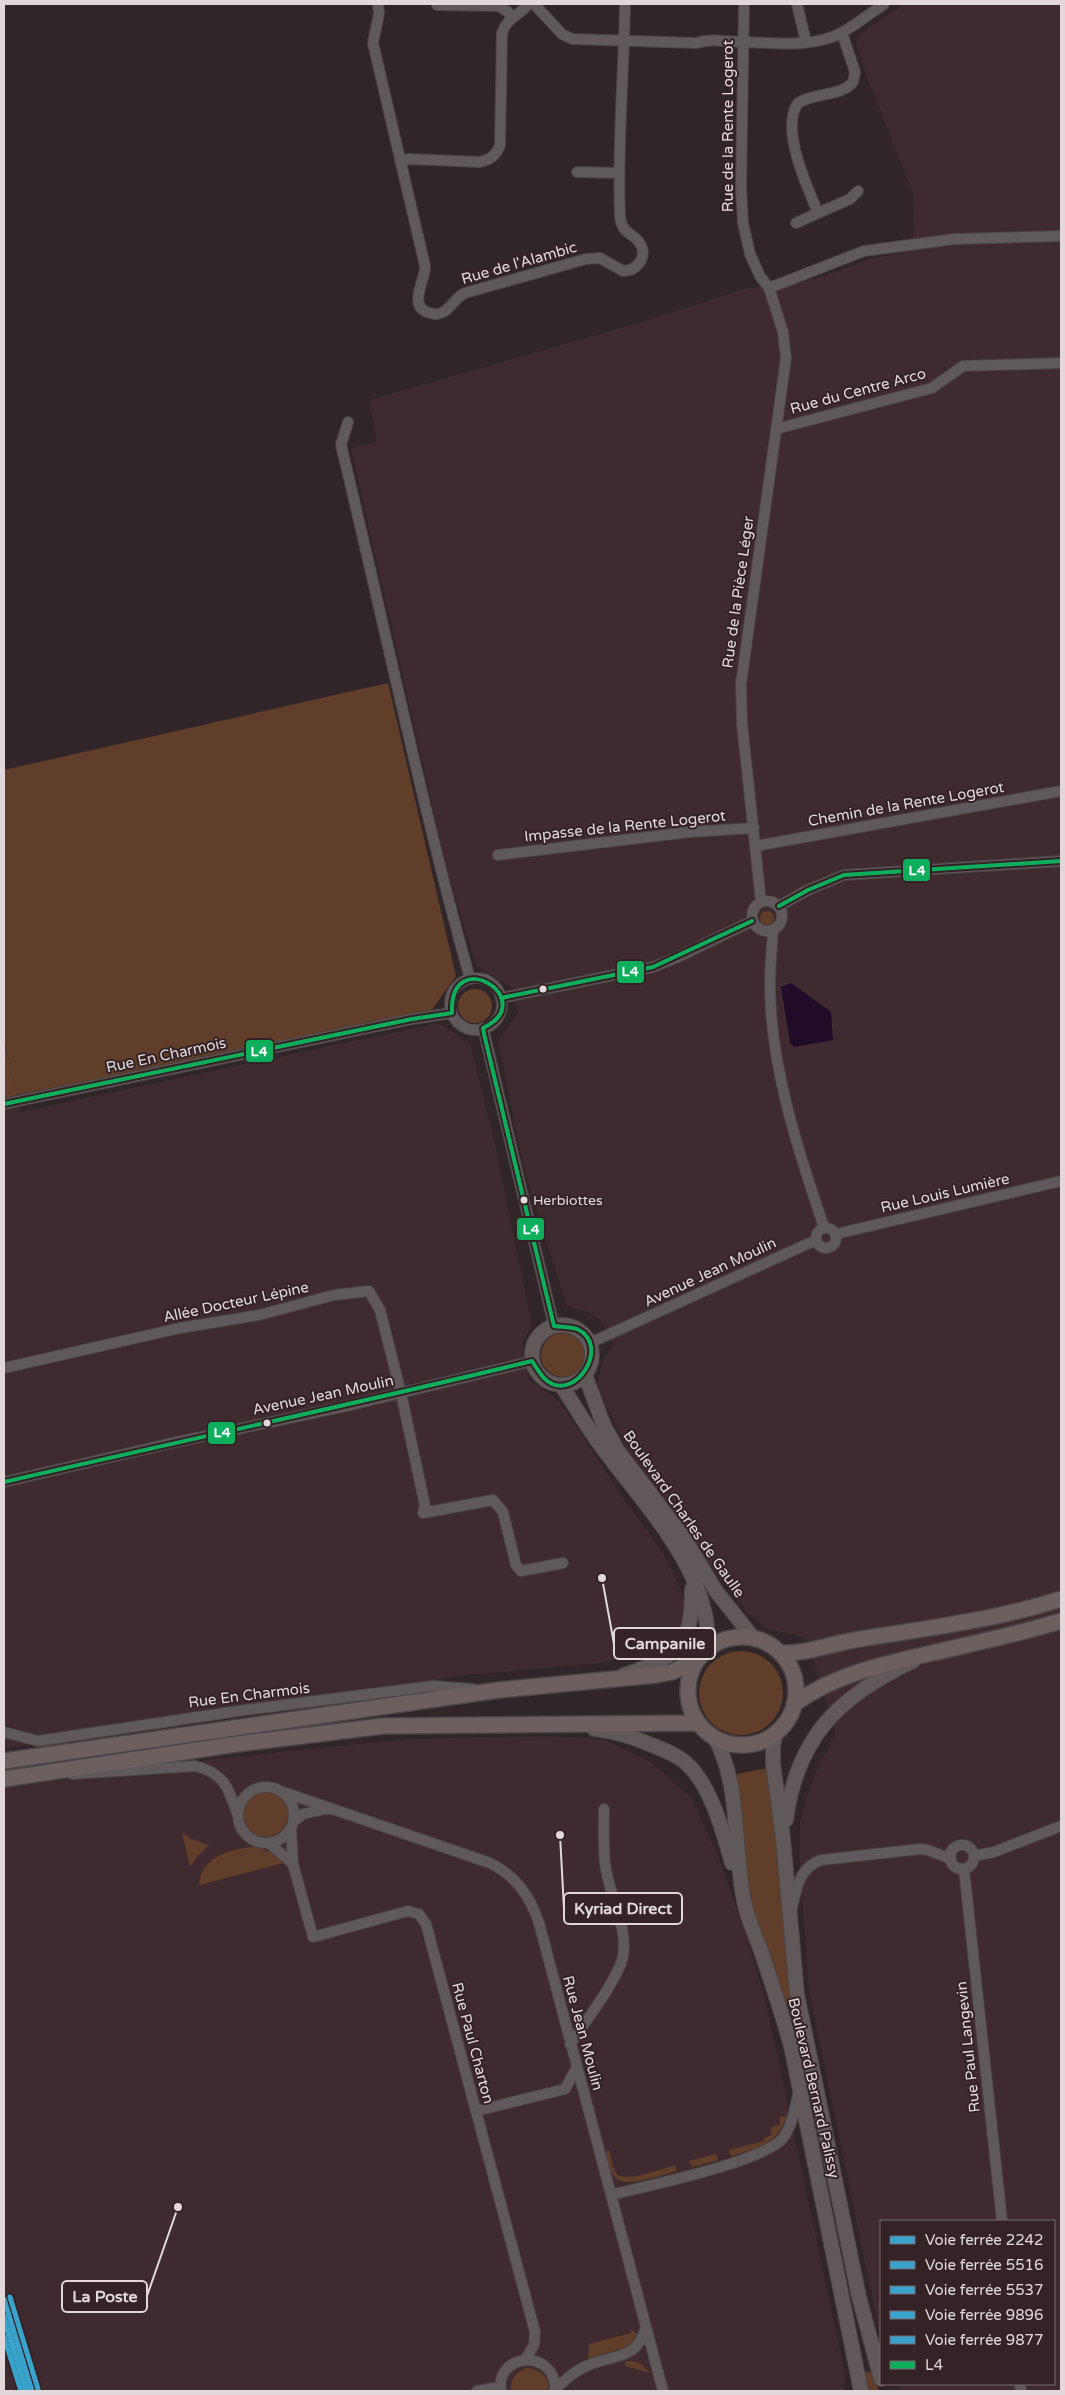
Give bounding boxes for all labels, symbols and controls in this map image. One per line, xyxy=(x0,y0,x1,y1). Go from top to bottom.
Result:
street label: Rue de la Rente Logerot xyxy=(719,40,737,212)
street label: Rue de l'Alambic xyxy=(459,238,579,288)
street label: Rue du Centre Arco xyxy=(788,364,928,418)
street label: Rue de la Pièce Léger xyxy=(718,515,758,669)
street label: Chemin de la Rente Logerot xyxy=(807,778,1006,830)
street label: Impasse de la Rente Logerot xyxy=(523,806,727,846)
line badge: L4 xyxy=(902,858,931,882)
text: L4 xyxy=(909,862,926,879)
line badge: L4 xyxy=(616,960,645,984)
text: L4 xyxy=(622,963,639,980)
unlabelled marker xyxy=(538,984,548,994)
street label: Rue En Charmois xyxy=(104,1033,228,1077)
line badge: L4 xyxy=(245,1039,274,1063)
text: L4 xyxy=(251,1043,268,1060)
street label: Rue Louis Lumière xyxy=(879,1169,1011,1217)
place label: Herbiottes xyxy=(533,1192,603,1209)
marker: Herbiottes xyxy=(519,1195,529,1205)
line badge: L4 xyxy=(516,1217,545,1241)
text: L4 xyxy=(523,1221,540,1238)
street label: Avenue Jean Moulin xyxy=(641,1233,779,1311)
street label: Allée Docteur Lépine xyxy=(162,1278,310,1326)
street label: Avenue Jean Moulin xyxy=(251,1371,395,1419)
unlabelled marker xyxy=(262,1418,272,1428)
line badge: L4 xyxy=(207,1421,236,1445)
text: L4 xyxy=(214,1424,231,1441)
street label: Boulevard Charles de Gaulle xyxy=(619,1427,749,1601)
callout: Campanile xyxy=(614,1628,715,1659)
text: Campanile xyxy=(625,1634,705,1654)
street label: Rue En Charmois xyxy=(187,1679,311,1711)
callout: Kyriad Direct xyxy=(564,1893,682,1924)
text: Kyriad Direct xyxy=(574,1899,673,1919)
street label: Rue Jean Moulin xyxy=(559,1974,607,2092)
street label: Rue Paul Charton xyxy=(448,1980,498,2106)
street label: Rue Paul Langevin xyxy=(952,1980,984,2114)
street label: Boulevard Bernard Palissy xyxy=(784,1996,844,2180)
legend xyxy=(880,2220,1055,2385)
text: Voie ferrée 2242 xyxy=(925,2231,1043,2249)
text: Voie ferrée 5516 xyxy=(925,2256,1043,2274)
callout: La Poste xyxy=(62,2281,147,2312)
text: Voie ferrée 5537 xyxy=(925,2281,1043,2299)
text: La Poste xyxy=(72,2287,138,2307)
text: Voie ferrée 9896 xyxy=(925,2306,1043,2324)
text: Voie ferrée 9877 xyxy=(925,2331,1043,2349)
text: L4 xyxy=(925,2356,943,2374)

